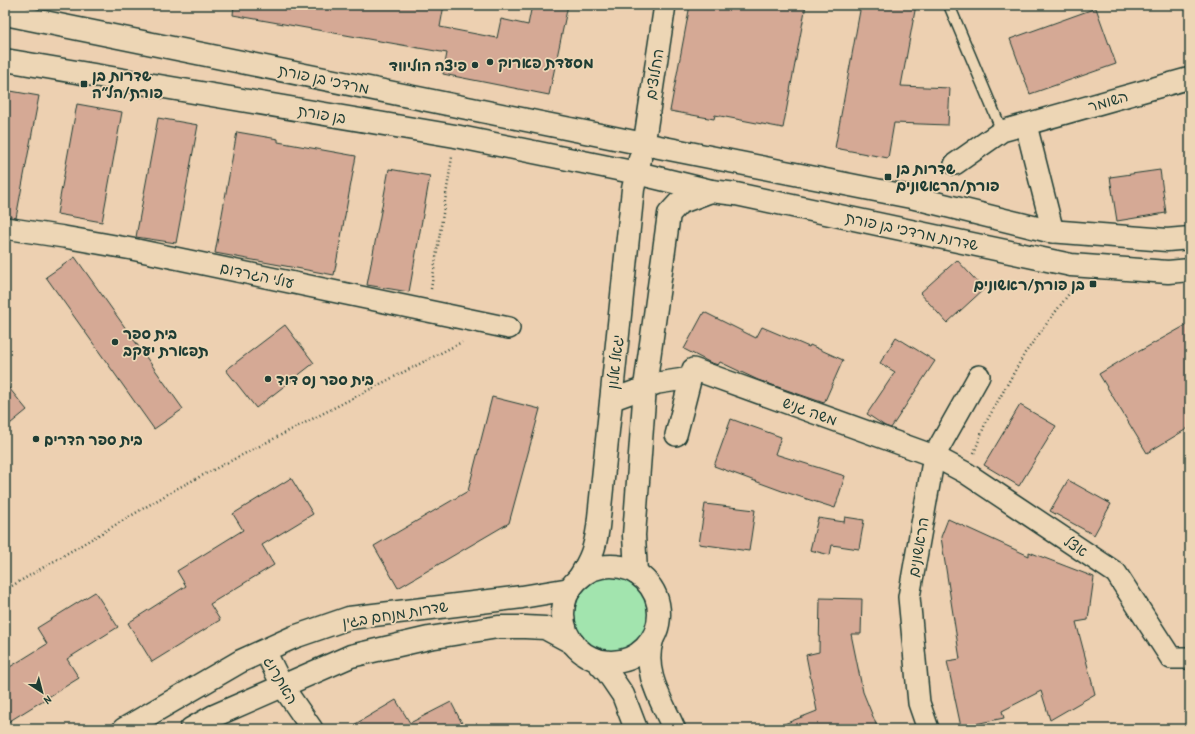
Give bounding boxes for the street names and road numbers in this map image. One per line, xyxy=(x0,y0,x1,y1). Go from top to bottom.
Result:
street label: החלוצים xyxy=(640,47,668,101)
street label: מרדכי בן פורת xyxy=(277,59,371,99)
street label: השומר xyxy=(1085,85,1131,117)
street label: בן פורת xyxy=(296,99,348,129)
street label: שדרות מרדכי בן פורת xyxy=(843,207,981,255)
street label: עולי הגרדום xyxy=(218,257,296,293)
street label: יגאל אלון xyxy=(602,334,628,390)
street label: משה גניש xyxy=(780,391,840,431)
street label: הראשונים xyxy=(902,515,934,579)
street label: אצל xyxy=(1060,530,1092,562)
street label: שדרות מנחם בגין xyxy=(340,595,450,633)
street label: האתרוג xyxy=(259,652,303,708)

